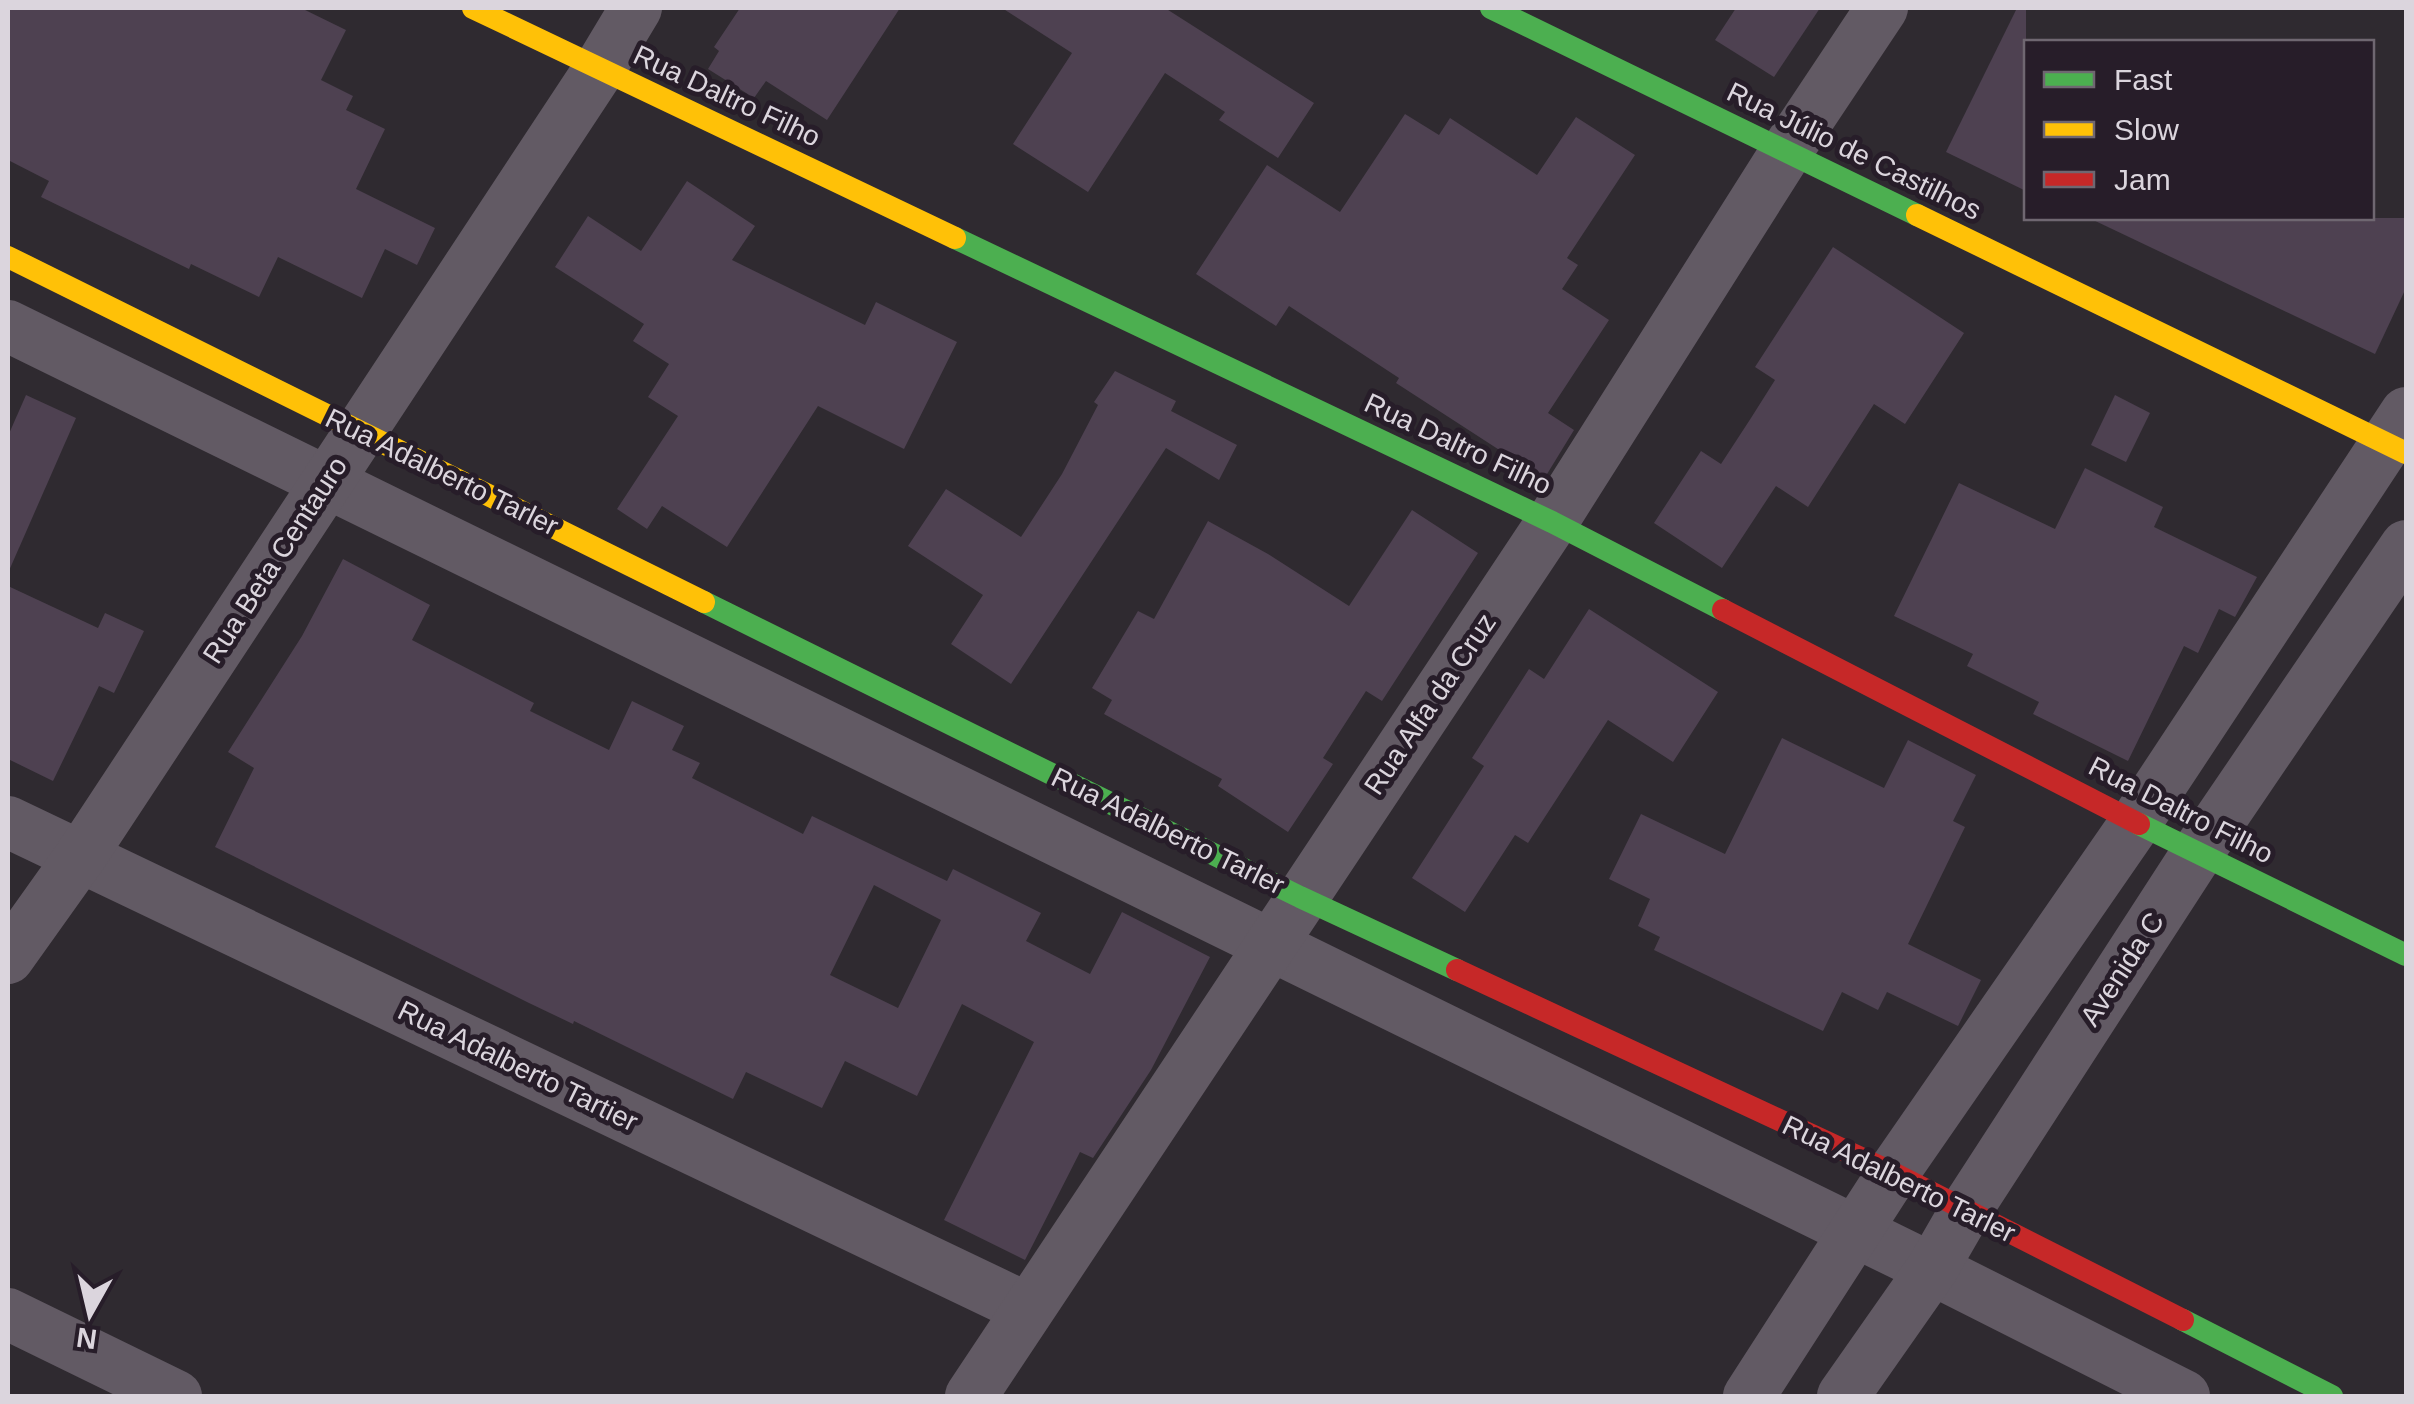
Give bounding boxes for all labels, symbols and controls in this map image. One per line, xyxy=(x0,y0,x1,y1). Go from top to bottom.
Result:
street label: Rua Daltro Filho xyxy=(629,39,825,153)
legend xyxy=(2024,40,2374,220)
text: Fast xyxy=(2114,63,2173,96)
street label: Rua Júlio de Castilhos xyxy=(1722,76,1986,226)
text: Slow xyxy=(2114,113,2179,146)
text: Jam xyxy=(2114,163,2171,196)
street label: Rua Daltro Filho xyxy=(1360,387,1556,501)
street label: Rua Adalberto Tarler xyxy=(321,402,563,542)
street label: Rua Beta Centauro xyxy=(197,451,353,669)
street label: Rua Alfa da Cruz xyxy=(1358,608,1502,800)
street label: Rua Daltro Filho xyxy=(2084,750,2278,870)
street label: Rua Adalberto Tarler xyxy=(1047,761,1289,901)
street label: Avenida C xyxy=(2074,907,2170,1031)
street label: Rua Adalberto Tartier xyxy=(393,995,643,1137)
street label: Rua Adalberto Tarler xyxy=(1778,1109,2020,1249)
north arrow xyxy=(40,1264,140,1364)
text: N xyxy=(74,1322,99,1355)

